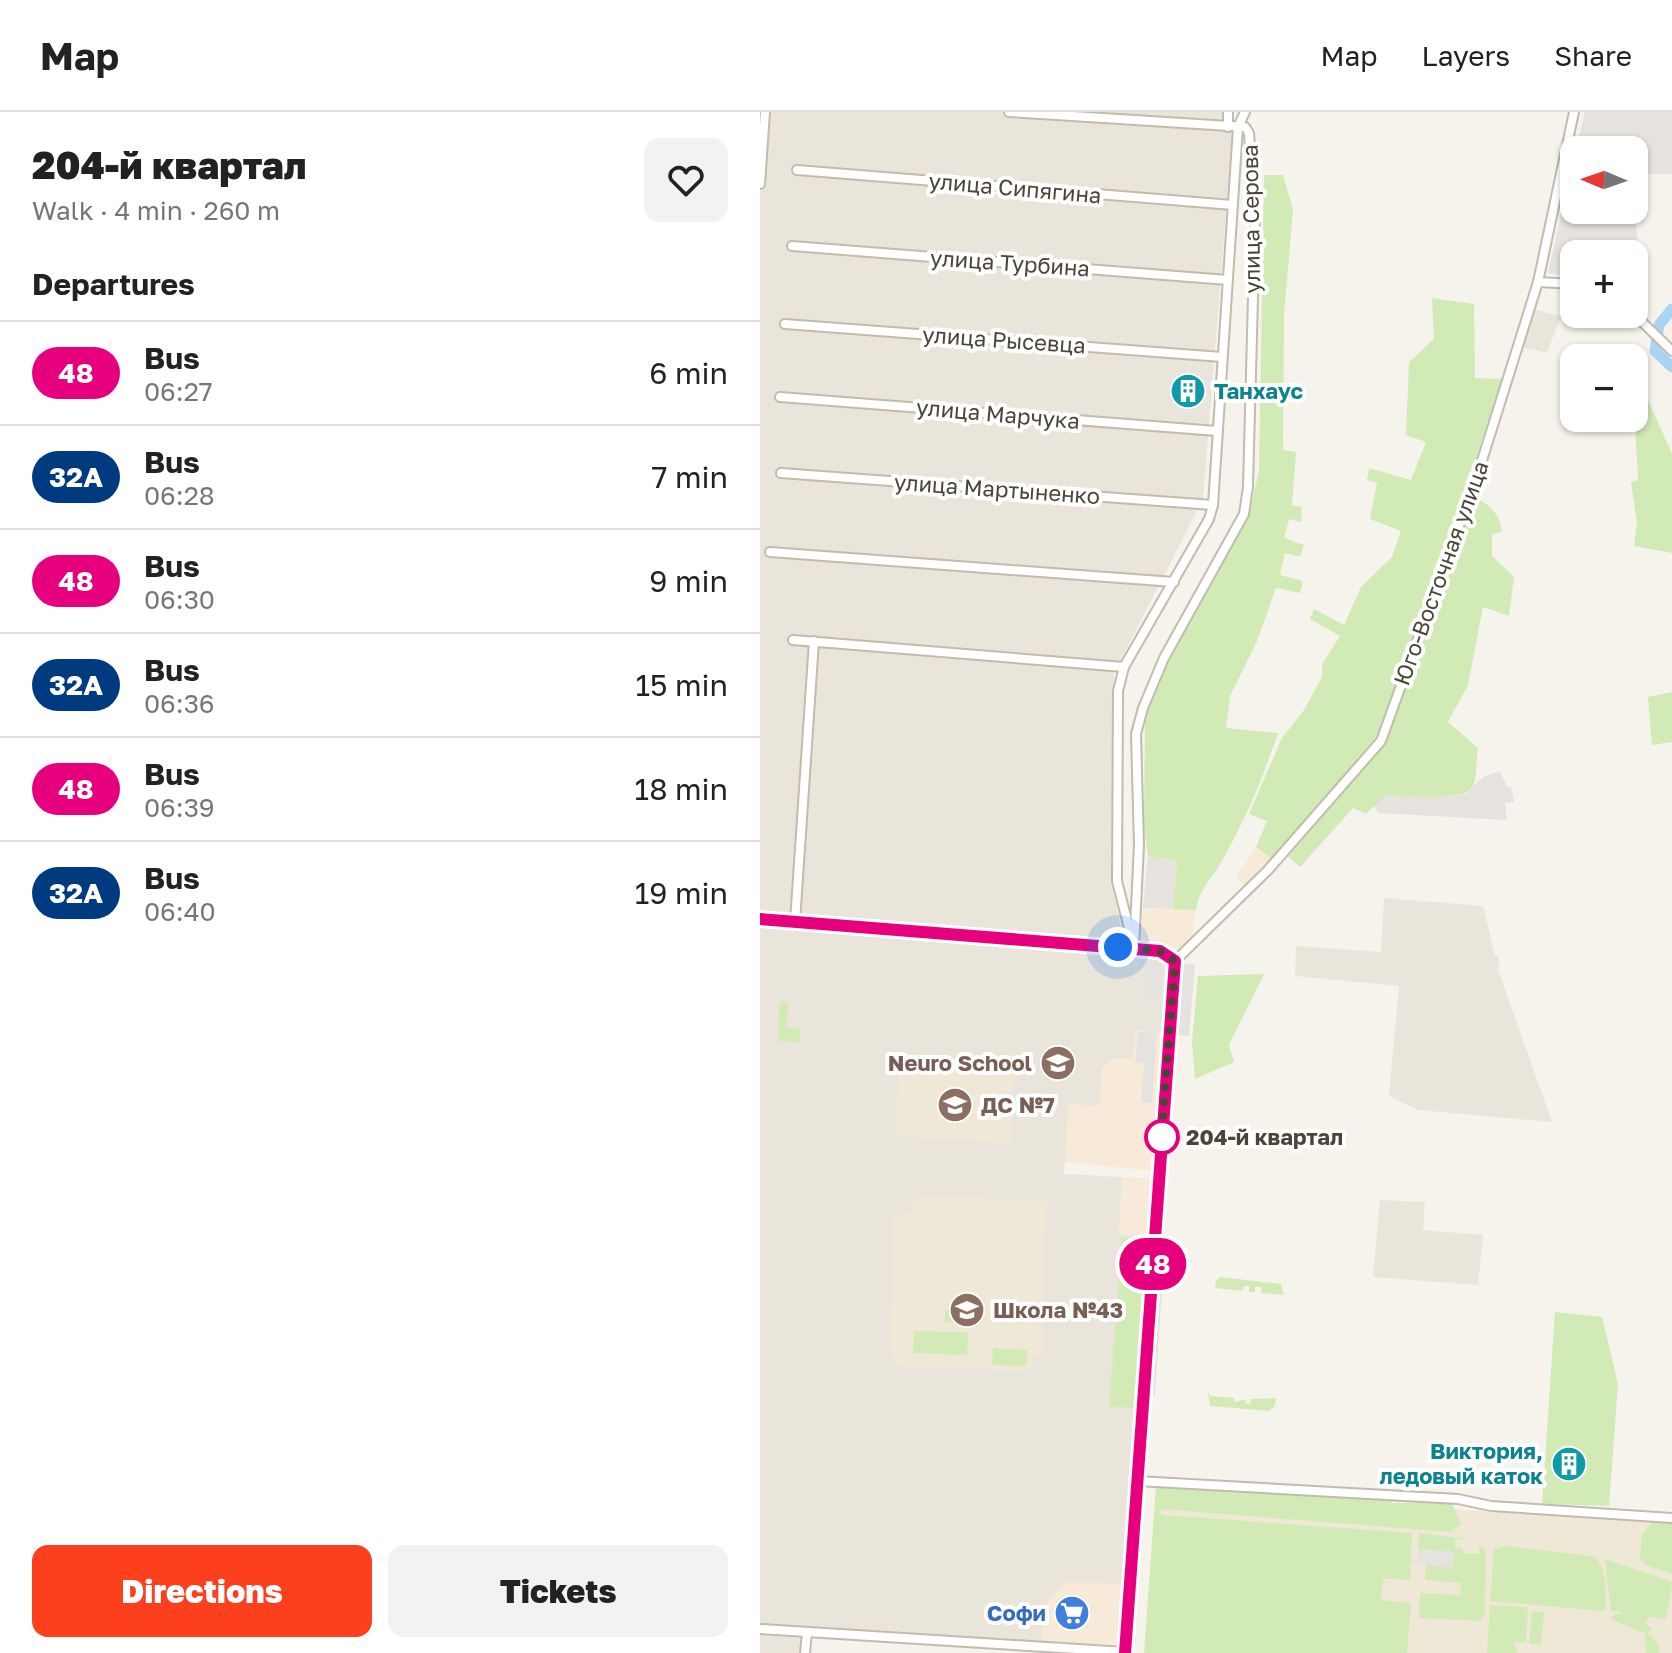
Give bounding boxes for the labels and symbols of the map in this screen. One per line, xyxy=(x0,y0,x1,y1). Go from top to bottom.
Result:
north arrow xyxy=(1560,136,1648,224)
street label: улица Серова xyxy=(1236,144,1265,294)
street label: улица Сипягина xyxy=(927,166,1103,209)
street label: улица Турбина xyxy=(929,243,1091,282)
street label: улица Рысевца xyxy=(921,320,1087,359)
building icon: Танхаус xyxy=(1169,372,1207,410)
place label: Танхаус xyxy=(1214,377,1303,404)
street label: улица Марчука xyxy=(915,393,1081,434)
street label: Юго-Восточная улица xyxy=(1387,457,1494,689)
street label: улица Мартыненко xyxy=(893,468,1101,509)
your location xyxy=(1098,927,1138,967)
school or university icon: Neuro School xyxy=(1039,1044,1077,1082)
place label: Neuro School xyxy=(888,1049,1032,1076)
school or university icon: ДС №7 xyxy=(936,1086,974,1124)
place label: ДС №7 xyxy=(981,1091,1055,1118)
marker: 204-й квартал xyxy=(1145,1120,1179,1154)
place label: 204-й квартал xyxy=(1186,1123,1343,1150)
line badge: 48 xyxy=(1117,1238,1189,1290)
school or university icon: Школа №43 xyxy=(948,1291,986,1329)
place label: Школа №43 xyxy=(993,1296,1123,1323)
place label: Виктория, ледовый каток xyxy=(1380,1437,1543,1489)
building icon: Виктория, ледовый каток xyxy=(1550,1445,1588,1483)
supermarket icon: Софи xyxy=(1053,1594,1091,1632)
place label: Софи xyxy=(987,1599,1046,1626)

